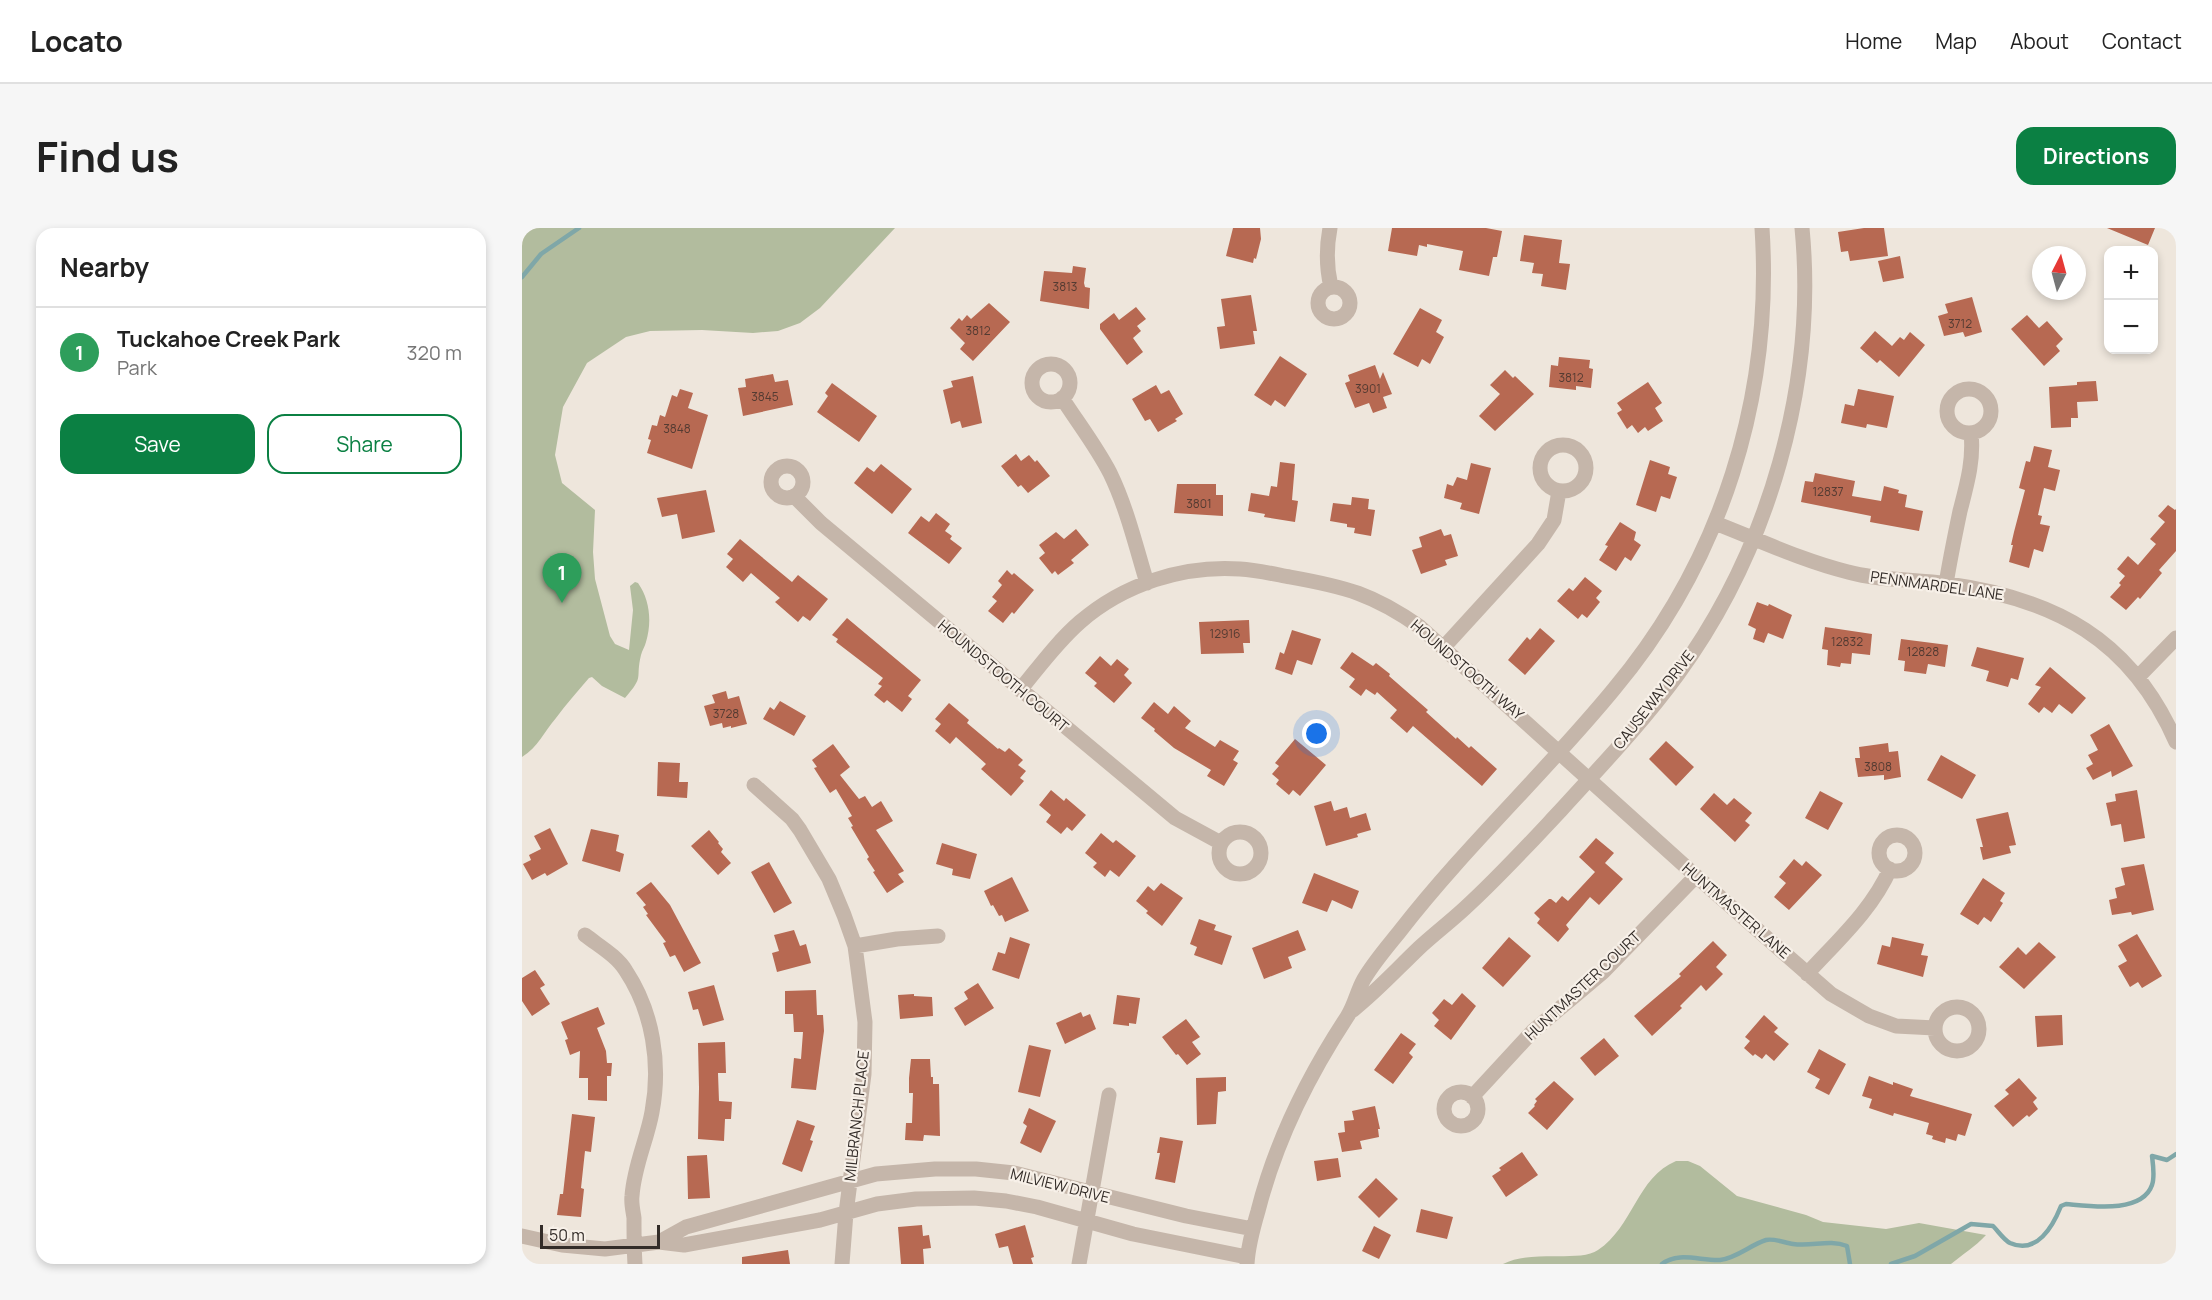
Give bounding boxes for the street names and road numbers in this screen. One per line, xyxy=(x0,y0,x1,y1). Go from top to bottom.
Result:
street label: PENNMARDEL LANE xyxy=(1869,566,2005,605)
street label: HOUNDSTOOTH COURT xyxy=(934,615,1073,737)
street label: HOUNDSTOOTH WAY xyxy=(1406,615,1529,725)
street label: CAUSEWAY DRIVE xyxy=(1608,646,1699,754)
street label: HUNTMASTER LANE xyxy=(1678,858,1795,963)
street label: HUNTMASTER COURT xyxy=(1520,926,1645,1045)
street label: MILBRANCH PLACE xyxy=(839,1050,874,1182)
street label: MILVIEW DRIVE xyxy=(1008,1163,1112,1208)

